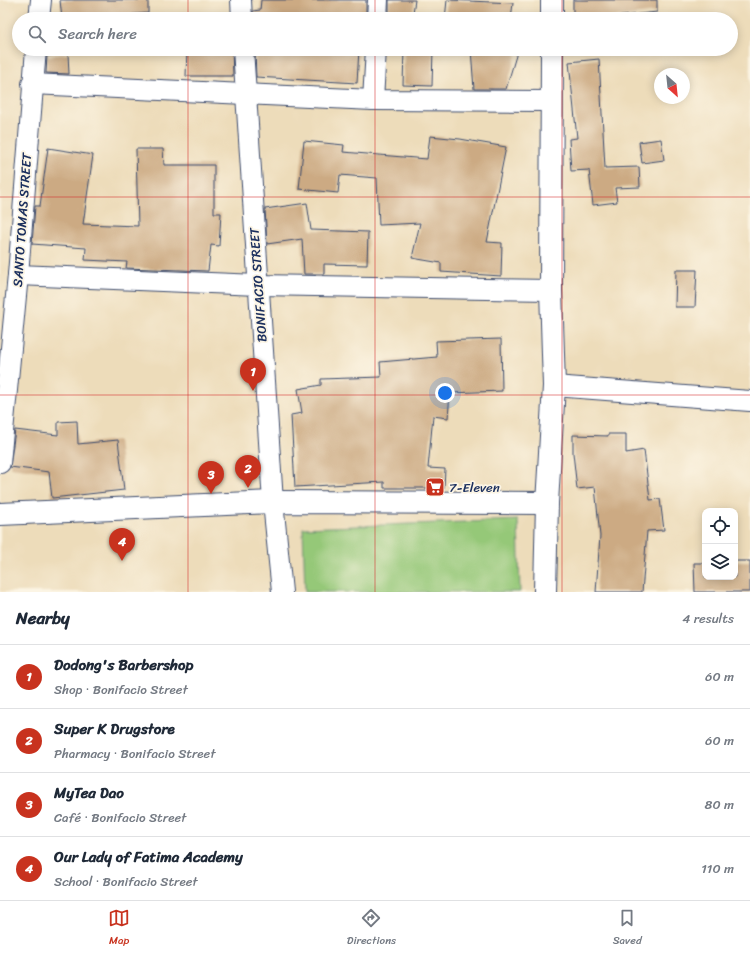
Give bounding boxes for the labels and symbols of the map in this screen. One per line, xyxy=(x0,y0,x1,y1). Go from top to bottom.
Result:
north arrow xyxy=(654,68,690,104)
street label: SANTO TOMAS STREET xyxy=(6,152,38,288)
street label: BONIFACIO STREET xyxy=(242,226,273,343)
pin: 1 xyxy=(240,358,266,391)
your location xyxy=(435,383,455,403)
pin: 2 xyxy=(235,455,261,488)
pin: 3 xyxy=(198,461,224,494)
supermarket icon: 7-Eleven xyxy=(424,476,446,498)
place label: 7-Eleven xyxy=(449,476,500,499)
pin: 4 xyxy=(109,528,135,561)

